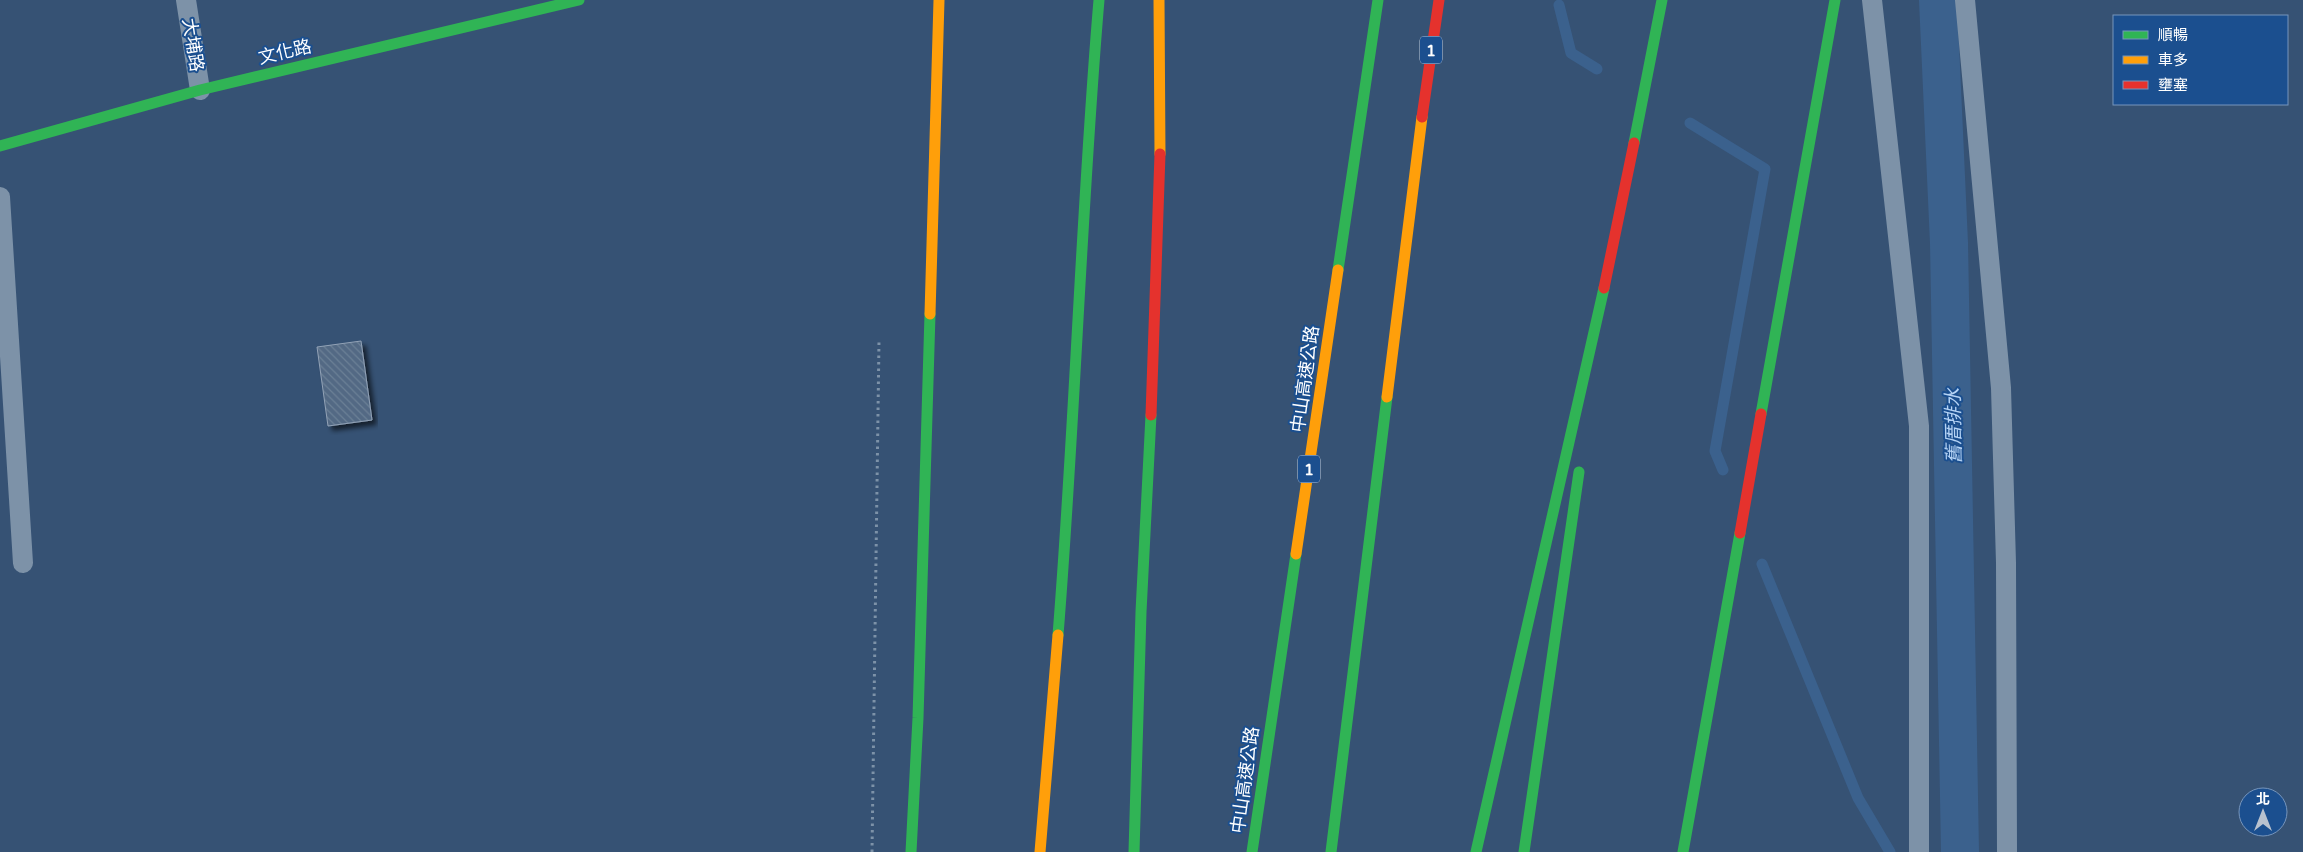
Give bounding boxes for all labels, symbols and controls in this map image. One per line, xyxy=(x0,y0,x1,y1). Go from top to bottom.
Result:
legend xyxy=(2113,15,2288,105)
street label: 大埔路 xyxy=(178,17,208,73)
text: 順暢 xyxy=(2158,26,2188,44)
street label: 文化路 xyxy=(256,35,314,69)
road number: 1 xyxy=(1420,36,1442,64)
text: 車多 xyxy=(2158,51,2188,69)
text: 壅塞 xyxy=(2158,76,2188,94)
street label: 中山高速公路 xyxy=(1287,324,1323,434)
water label: 舊厝排水 xyxy=(1942,387,1966,464)
road number: 1 xyxy=(1298,456,1320,482)
street label: 中山高速公路 xyxy=(1227,725,1263,835)
north arrow xyxy=(2238,787,2288,837)
text: 北 xyxy=(2256,791,2270,808)

